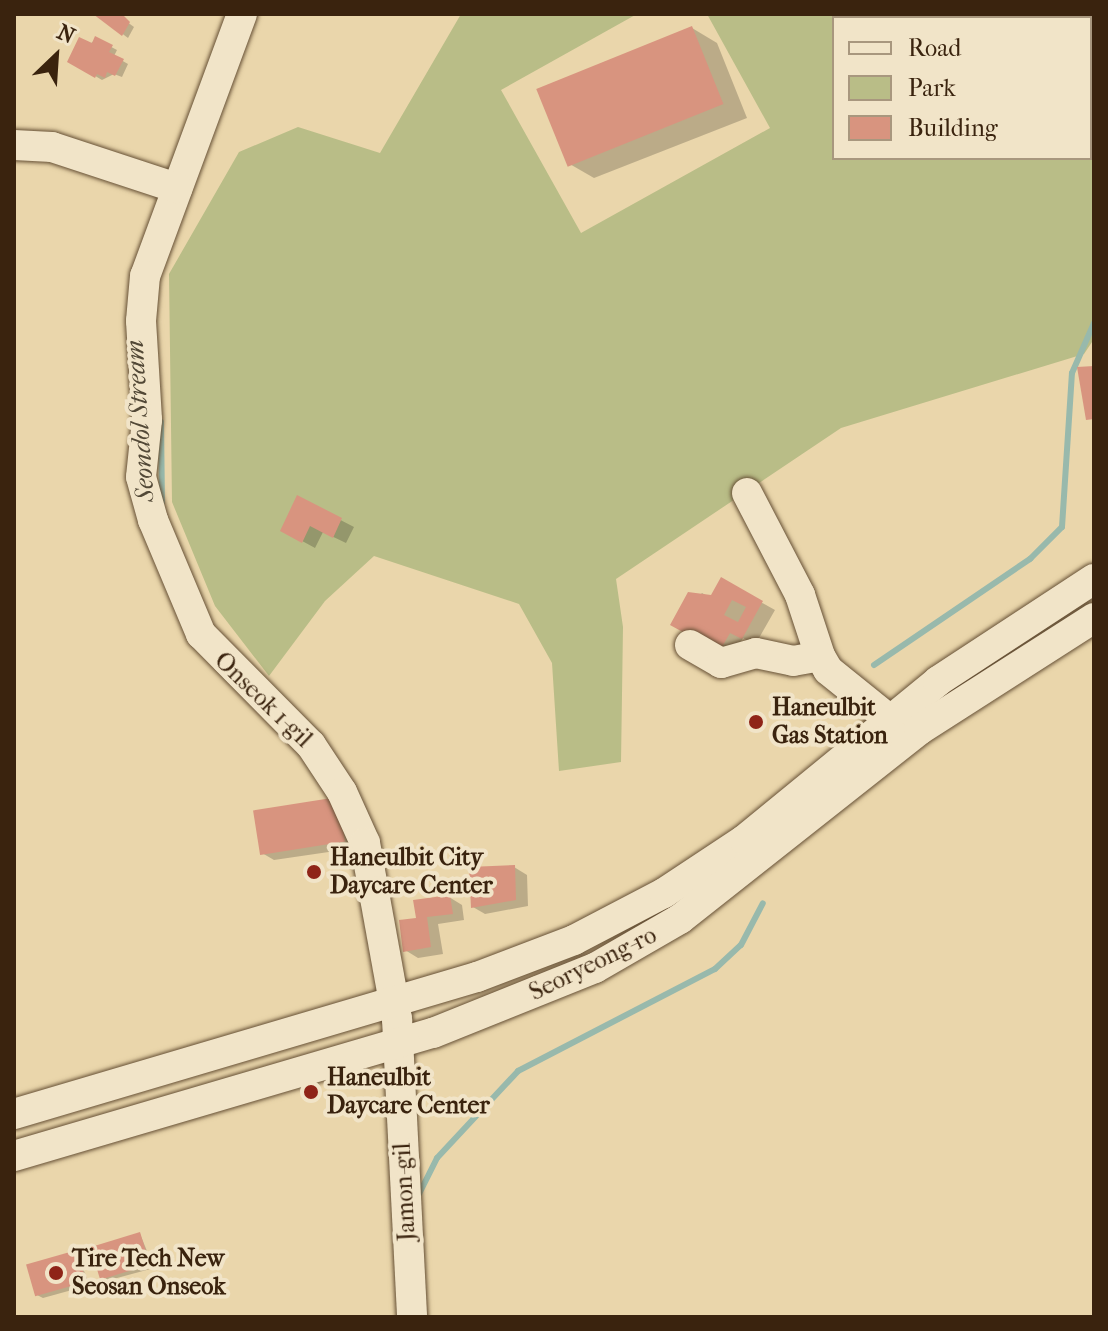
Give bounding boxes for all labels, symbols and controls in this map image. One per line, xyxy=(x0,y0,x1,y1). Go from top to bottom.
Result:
north arrow xyxy=(16,16,96,96)
legend xyxy=(832,16,1092,160)
text: N xyxy=(53,19,79,50)
text: Road xyxy=(908,34,961,62)
text: Park xyxy=(908,74,956,102)
text: Building xyxy=(908,114,998,142)
water label: Seondol Stream xyxy=(119,339,161,503)
street label: Onseok 1-gil xyxy=(208,646,318,754)
place label: Haneulbit Gas Station xyxy=(772,694,888,750)
marker: Haneulbit Gas Station xyxy=(747,713,765,731)
place label: Haneulbit City Daycare Center xyxy=(330,844,493,900)
marker: Haneulbit City Daycare Center xyxy=(305,863,323,881)
street label: Seoryeong-ro xyxy=(525,921,661,1007)
place label: Haneulbit Daycare Center xyxy=(327,1064,490,1120)
marker: Haneulbit Daycare Center xyxy=(302,1083,320,1101)
street label: Jamon-gil xyxy=(388,1142,422,1242)
place label: Tire Tech New Seosan Onseok xyxy=(72,1245,226,1301)
marker: Tire Tech New Seosan Onseok xyxy=(47,1264,65,1282)

